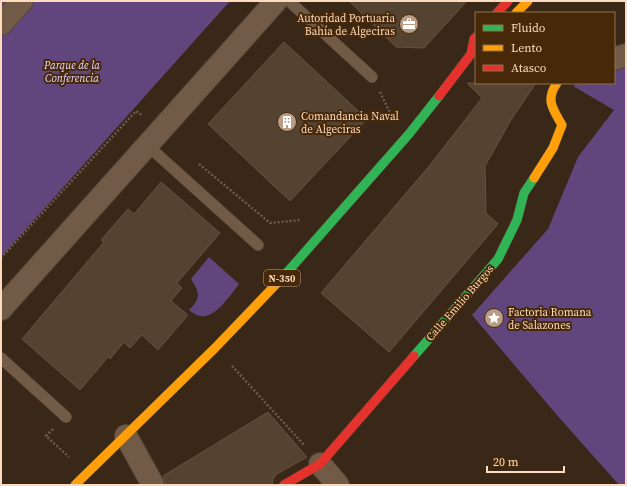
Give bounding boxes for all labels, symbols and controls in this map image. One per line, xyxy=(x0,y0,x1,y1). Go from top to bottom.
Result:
place label: Autoridad Portuaria Bahía de Algeciras xyxy=(297,11,395,39)
legend xyxy=(475,12,615,84)
office icon: Autoridad Portuaria Bahía de Algeciras xyxy=(398,13,420,35)
text: Fluido xyxy=(511,20,546,36)
text: Lento xyxy=(511,40,542,56)
park label: Parque de la Conferencia xyxy=(43,58,100,86)
text: Atasco xyxy=(511,60,547,76)
place label: Comandancia Naval de Algeciras xyxy=(301,109,399,137)
building icon: Comandancia Naval de Algeciras xyxy=(276,111,298,133)
street label: Calle Emilio Burgos xyxy=(423,262,497,344)
road number: N-350 xyxy=(264,270,300,286)
place label: Factoria Romana de Salazones xyxy=(508,305,592,333)
place icon: Factoria Romana de Salazones xyxy=(483,307,505,329)
scale bar xyxy=(487,448,564,474)
text: 20 m xyxy=(493,454,519,470)

